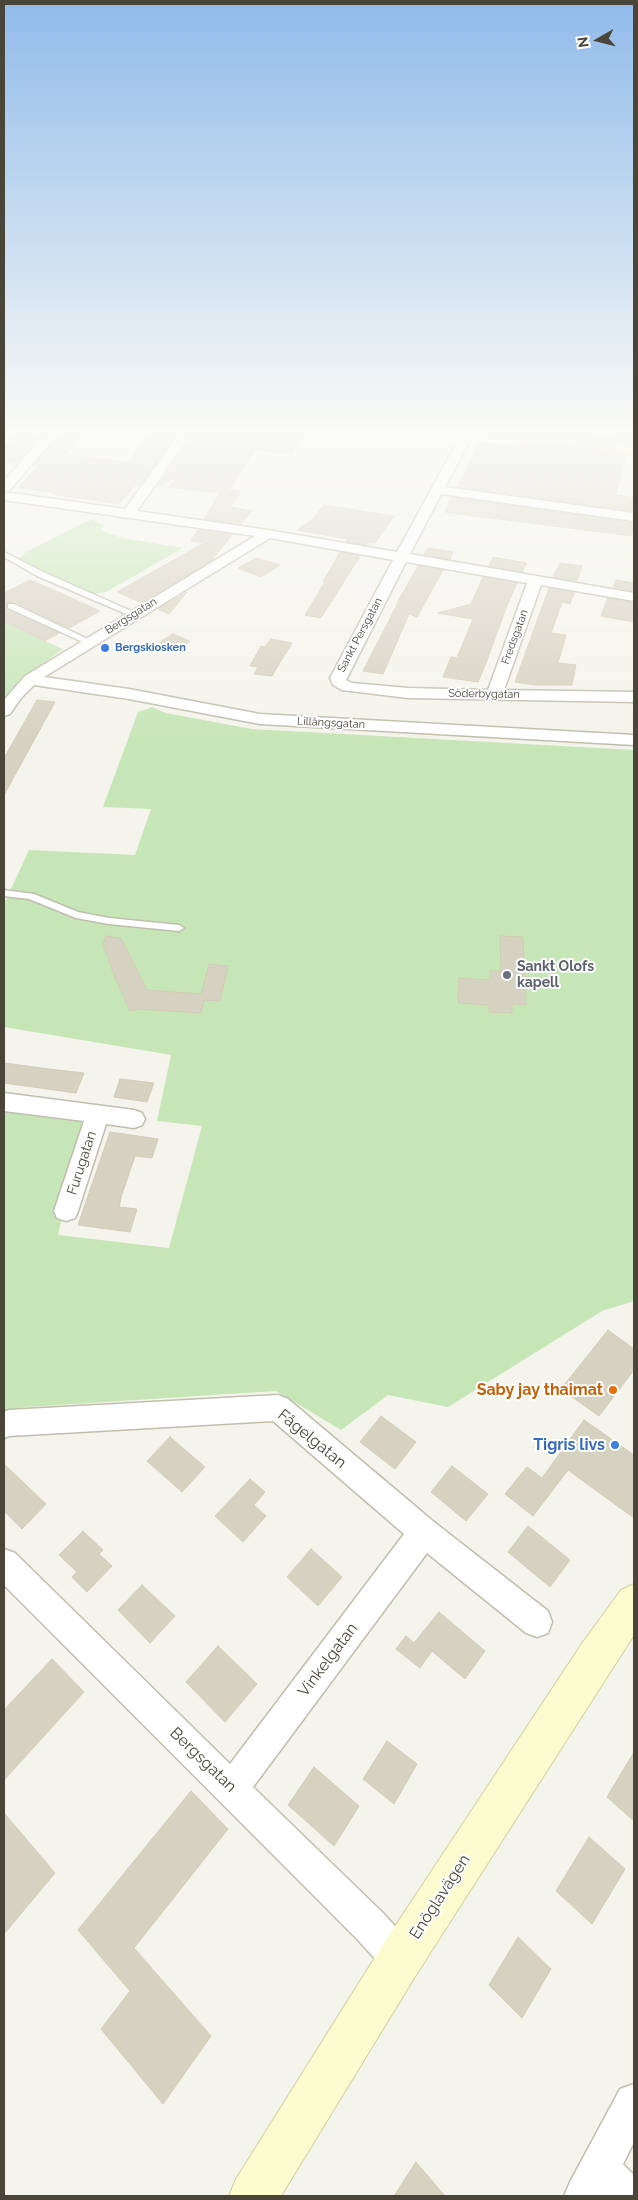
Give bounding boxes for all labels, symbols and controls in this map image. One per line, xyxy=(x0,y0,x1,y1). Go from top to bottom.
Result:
north arrow xyxy=(573,15,623,65)
text: N xyxy=(574,36,592,48)
street label: Bergsgatan xyxy=(103,595,159,637)
street label: Sankt Persgatan xyxy=(335,595,385,675)
street label: Fredsgatan xyxy=(499,608,531,666)
place label: Bergskiosken xyxy=(115,641,186,655)
marker: Bergskiosken xyxy=(99,642,111,654)
street label: Söderbygatan xyxy=(448,687,520,701)
street label: Lillängsgatan xyxy=(297,715,365,731)
place label: Sankt Olofs kapell xyxy=(517,959,594,992)
marker: Sankt Olofs kapell xyxy=(501,969,513,981)
street label: Furugatan xyxy=(64,1129,100,1197)
place label: Saby jay thaimat xyxy=(477,1380,603,1400)
marker: Saby jay thaimat xyxy=(607,1384,619,1396)
street label: Fågelgatan xyxy=(274,1406,350,1472)
place label: Tigris livs xyxy=(533,1435,605,1455)
marker: Tigris livs xyxy=(609,1439,621,1451)
street label: Vinkelgatan xyxy=(294,1619,362,1701)
street label: Bergsgatan xyxy=(166,1724,240,1796)
street label: Enöglavägen xyxy=(406,1851,474,1943)

